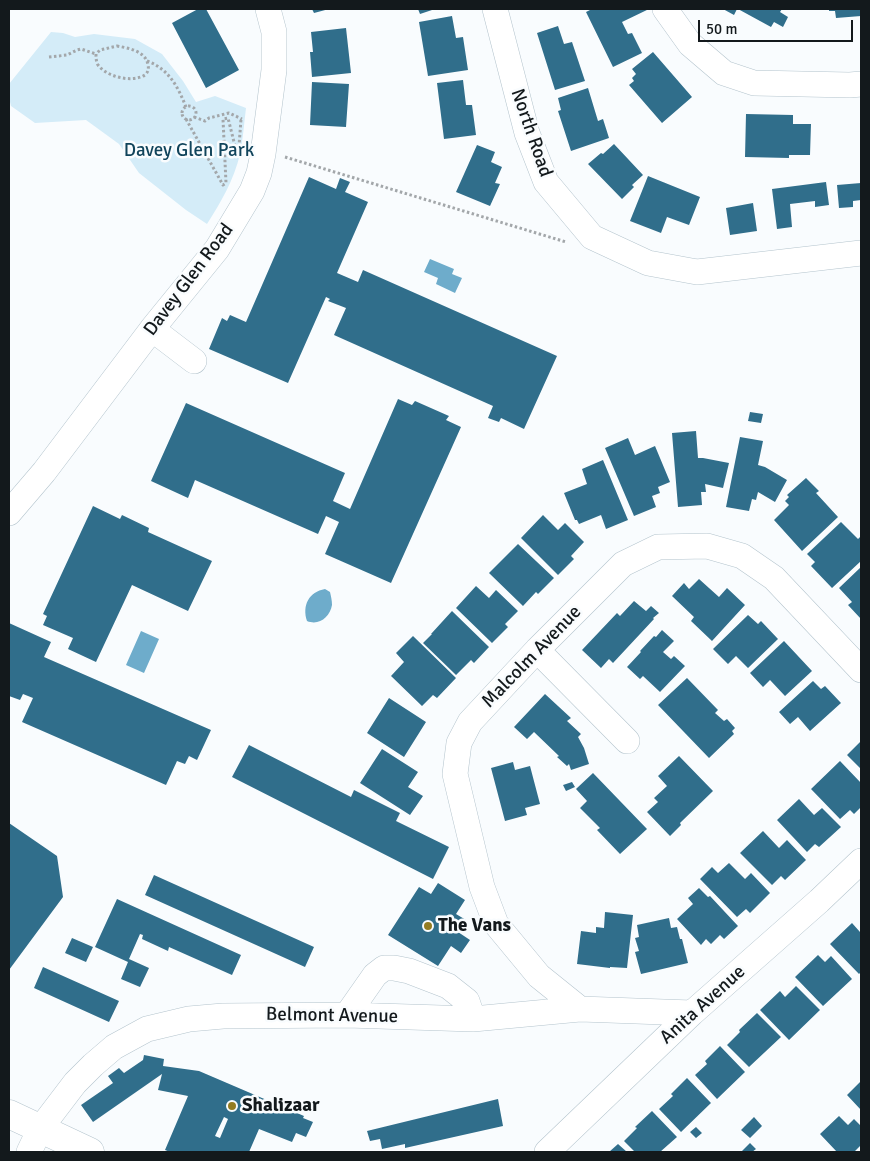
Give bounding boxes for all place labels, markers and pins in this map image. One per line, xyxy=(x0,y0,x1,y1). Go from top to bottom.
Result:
place label: The Vans xyxy=(438,915,511,937)
marker: The Vans xyxy=(422,920,434,932)
place label: Shalizaar xyxy=(242,1095,320,1117)
marker: Shalizaar xyxy=(226,1100,238,1112)

